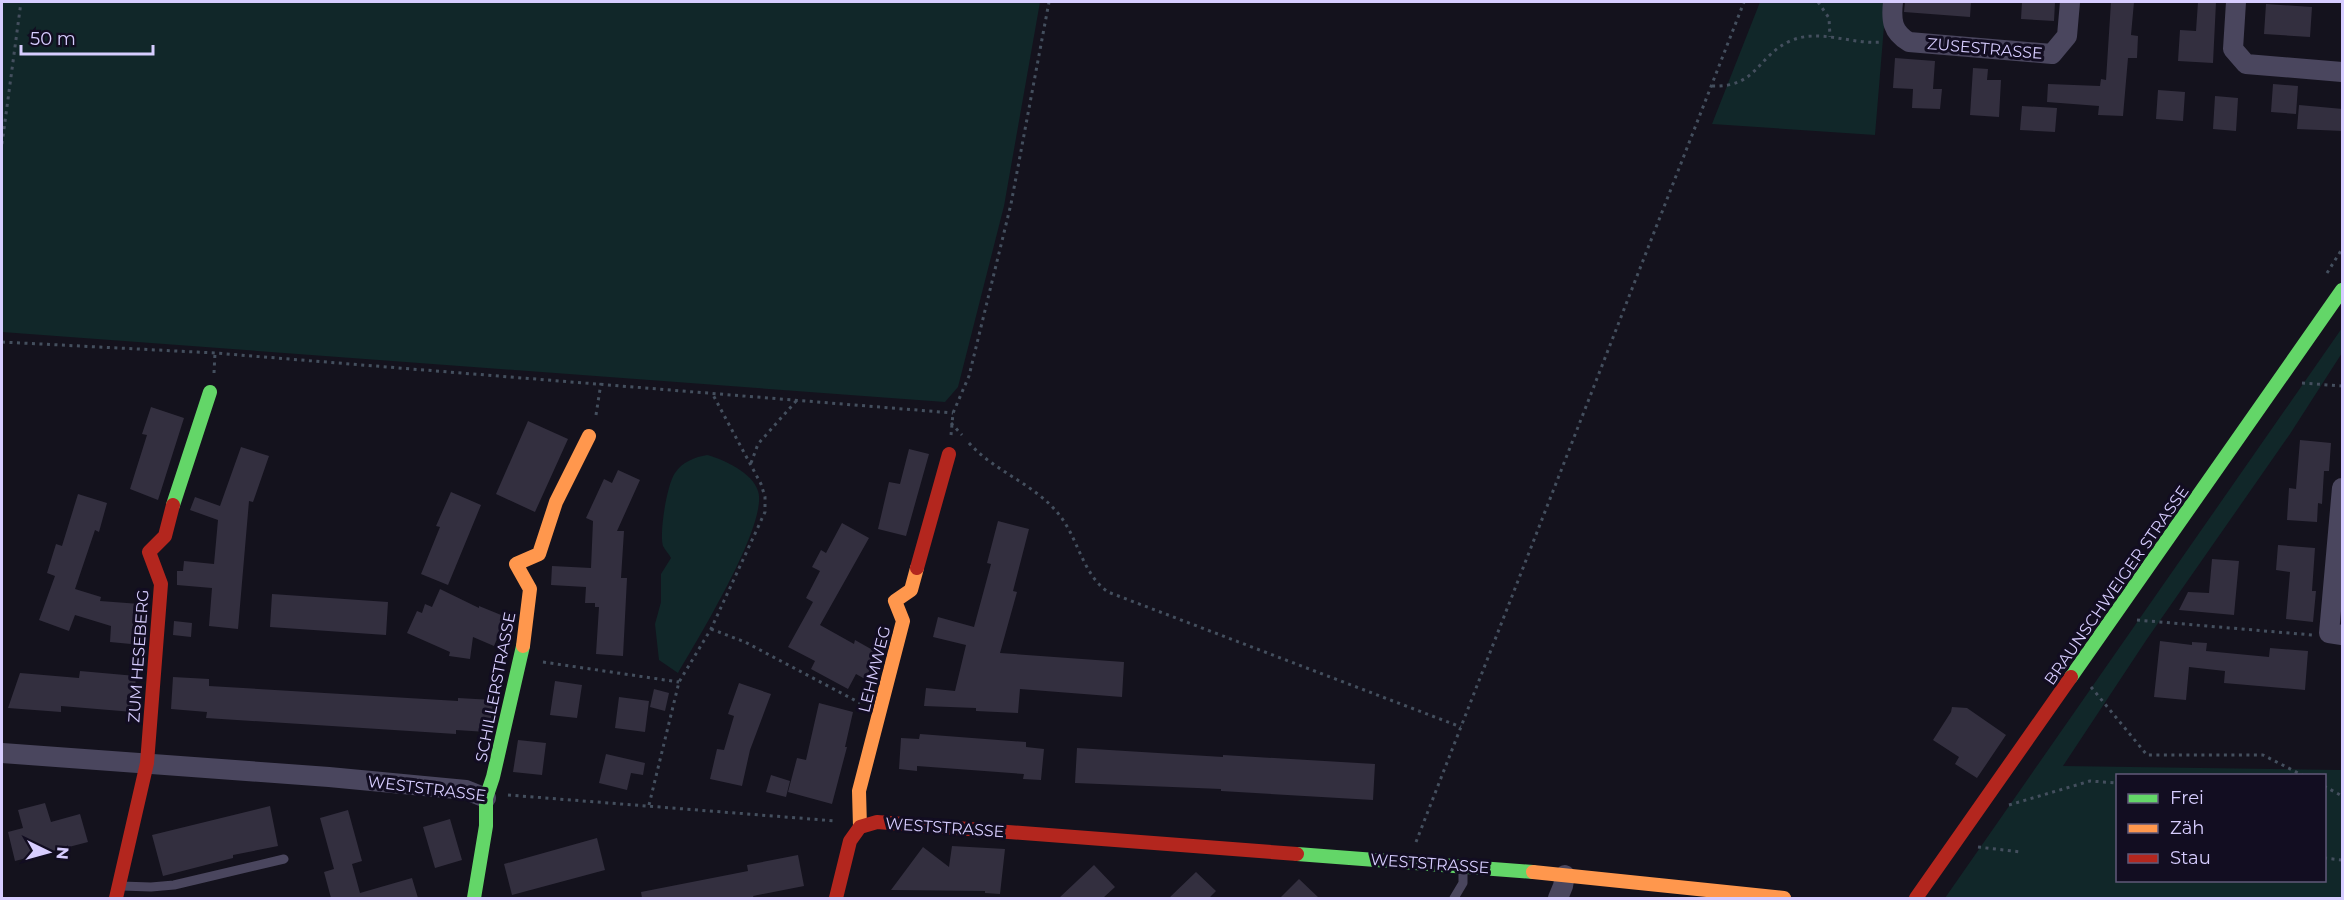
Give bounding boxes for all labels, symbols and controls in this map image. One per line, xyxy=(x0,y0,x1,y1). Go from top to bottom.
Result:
scale bar xyxy=(21,18,153,56)
text: 50 m xyxy=(30,28,76,50)
street label: ZUSESTRASSE xyxy=(1926,34,2044,63)
street label: BRAUNSCHWEIGER STRASSE xyxy=(2040,482,2193,689)
street label: ZUM HESEBERG xyxy=(124,589,153,723)
street label: SCHILLERSTRASSE xyxy=(472,610,519,764)
street label: LEHMWEG xyxy=(855,624,894,714)
street label: WESTSTRASSE xyxy=(367,772,487,805)
legend xyxy=(2116,774,2326,882)
text: Frei xyxy=(2170,787,2204,809)
street label: WESTSTRASSE xyxy=(885,814,1005,841)
text: Zäh xyxy=(2170,817,2205,839)
north arrow xyxy=(18,822,78,882)
text: N xyxy=(52,846,72,861)
text: Stau xyxy=(2170,847,2211,869)
street label: WESTSTRASSE xyxy=(1370,850,1490,877)

